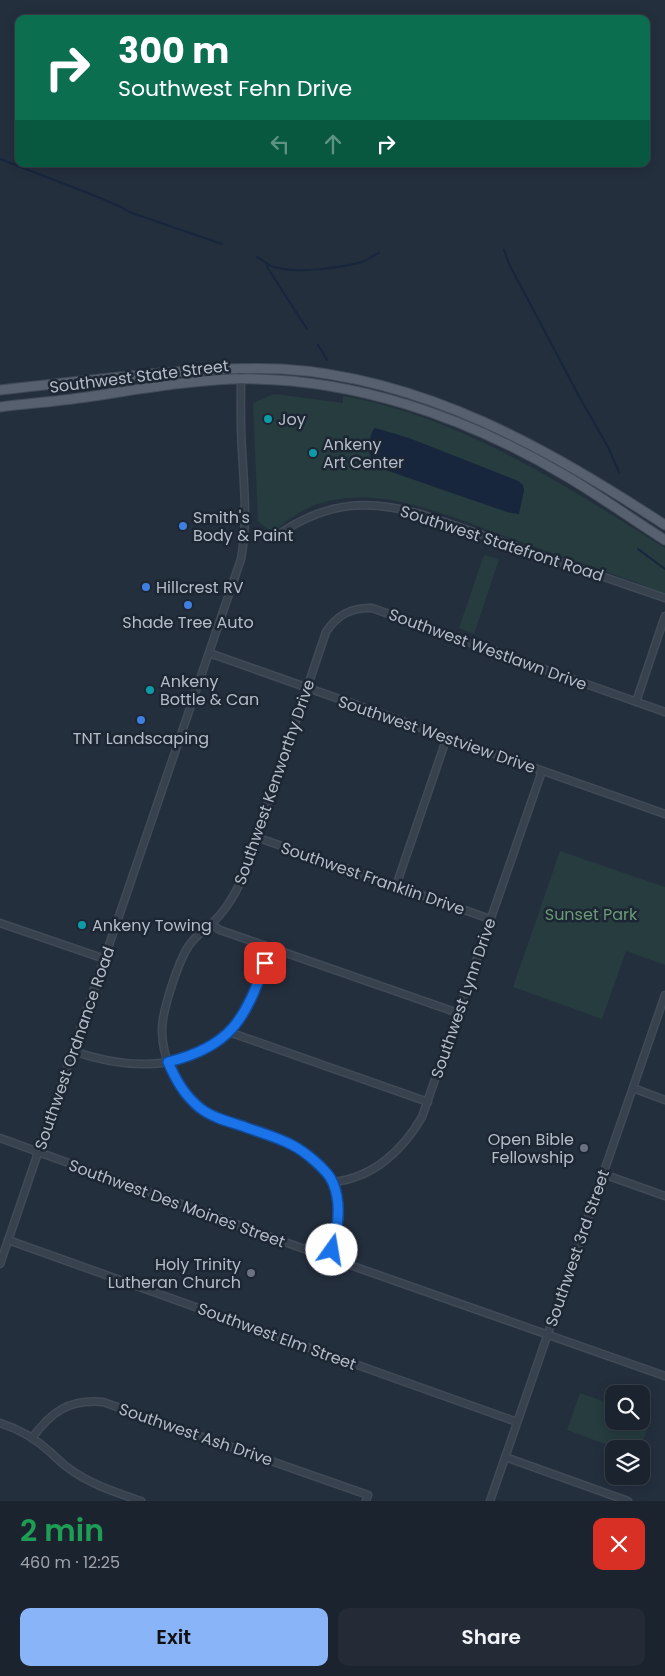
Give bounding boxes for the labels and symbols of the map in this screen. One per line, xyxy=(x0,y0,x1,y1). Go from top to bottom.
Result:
street label: Southwest State Street xyxy=(48,354,230,399)
place label: Joy xyxy=(278,408,306,431)
marker: Joy xyxy=(262,413,274,425)
place label: Ankeny Art Center xyxy=(323,433,404,474)
marker: Ankeny Art Center xyxy=(307,447,319,459)
street label: Southwest Statefront Road xyxy=(397,500,607,587)
place label: Smith's Body & Paint xyxy=(193,506,293,547)
marker: Smith's Body & Paint xyxy=(177,520,189,532)
place label: Hillcrest RV xyxy=(156,576,244,599)
marker: Hillcrest RV xyxy=(140,581,152,593)
marker: Shade Tree Auto xyxy=(182,599,194,611)
street label: Southwest Westlawn Drive xyxy=(385,603,590,696)
place label: Shade Tree Auto xyxy=(122,611,254,634)
place label: Ankeny Bottle & Can xyxy=(160,670,259,711)
street label: Southwest Kenworthy Drive xyxy=(228,676,321,888)
marker: Ankeny Bottle & Can xyxy=(144,684,156,696)
street label: Southwest Westview Drive xyxy=(335,690,539,779)
marker: TNT Landscaping xyxy=(135,714,147,726)
place label: TNT Landscaping xyxy=(73,727,209,750)
street label: Southwest Franklin Drive xyxy=(278,836,468,921)
park label: Sunset Park xyxy=(545,903,638,926)
place label: Ankeny Towing xyxy=(92,914,212,937)
street label: Southwest Lynn Drive xyxy=(425,915,502,1081)
marker: Ankeny Towing xyxy=(76,919,88,931)
pin xyxy=(244,942,286,984)
street label: Southwest Ordnance Road xyxy=(29,943,120,1153)
place label: Open Bible Fellowship xyxy=(488,1128,574,1169)
marker: Open Bible Fellowship xyxy=(578,1142,590,1154)
street label: Southwest Des Moines Street xyxy=(65,1154,288,1253)
street label: Southwest 3rd Street xyxy=(540,1166,615,1330)
position arrow xyxy=(305,1223,357,1275)
place label: Holy Trinity Lutheran Church xyxy=(108,1253,241,1294)
marker: Holy Trinity Lutheran Church xyxy=(245,1267,257,1279)
street label: Southwest Elm Street xyxy=(194,1297,359,1376)
street label: Southwest Ash Drive xyxy=(116,1397,276,1472)

